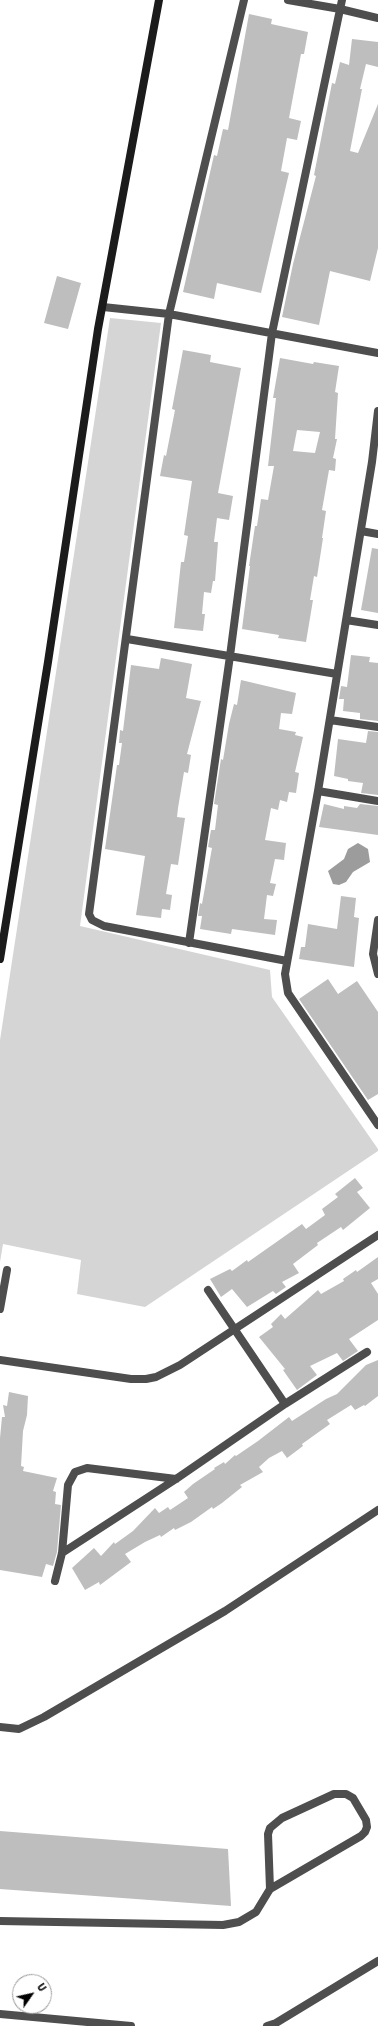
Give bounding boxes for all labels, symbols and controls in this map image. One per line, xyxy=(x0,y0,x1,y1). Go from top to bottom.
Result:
north arrow xyxy=(12,1974,52,2014)
text: U xyxy=(33,1980,50,1995)

